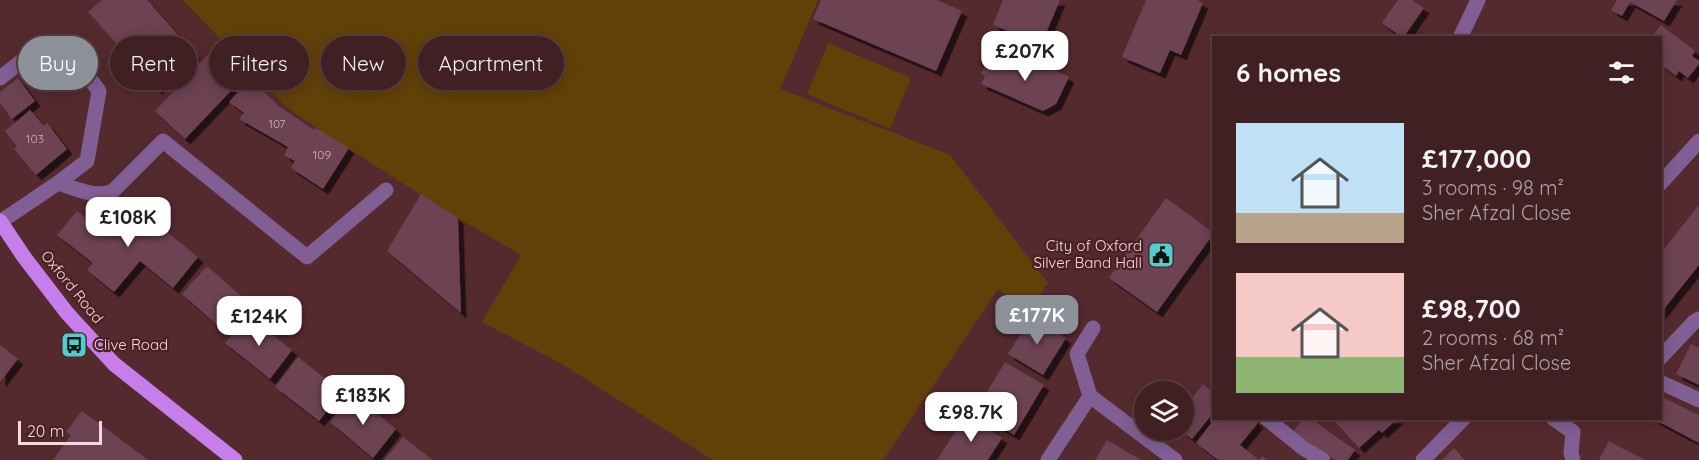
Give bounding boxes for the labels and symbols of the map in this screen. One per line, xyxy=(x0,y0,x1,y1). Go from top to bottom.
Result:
pin: £207K xyxy=(983,31,1067,82)
house number: 107 xyxy=(268,116,286,131)
house number: 103 xyxy=(26,131,44,146)
house number: 109 xyxy=(313,147,331,162)
pin: £108K xyxy=(86,197,170,248)
place label: City of Oxford Silver Band Hall xyxy=(1034,236,1142,272)
public building icon: City of Oxford Silver Band Hall xyxy=(1146,240,1176,270)
street label: Oxford Road xyxy=(37,246,108,327)
pin: £177K xyxy=(995,295,1079,346)
pin: £124K xyxy=(217,296,301,347)
bus stop icon: Clive Road xyxy=(59,330,89,360)
place label: Clive Road xyxy=(94,335,168,354)
pin: £183K xyxy=(321,375,405,426)
pin: £98.7K xyxy=(922,392,1020,443)
scale bar xyxy=(18,418,102,446)

